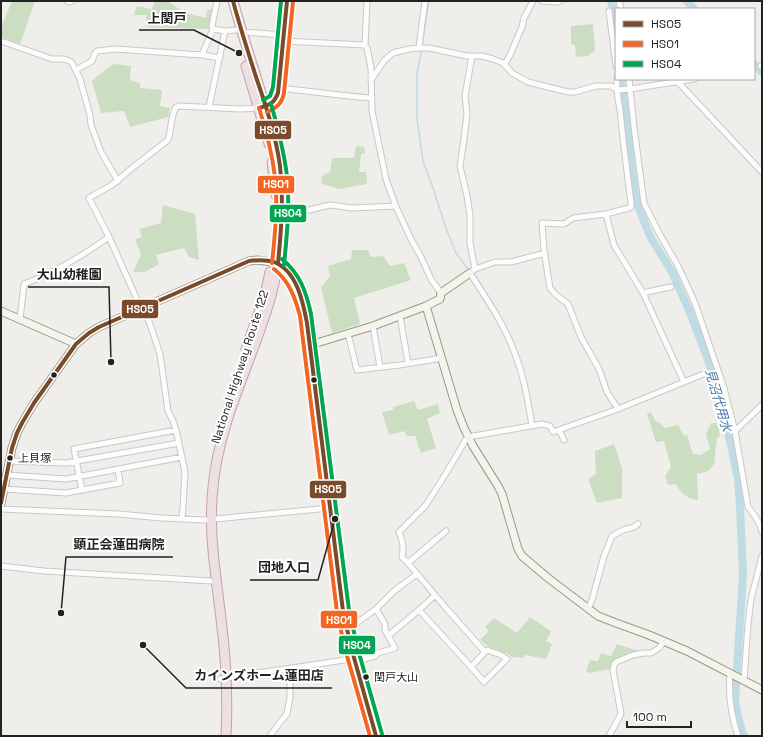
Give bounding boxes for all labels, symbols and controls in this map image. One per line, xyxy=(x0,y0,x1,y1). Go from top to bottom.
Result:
callout: 上閏戸 xyxy=(139,5,194,30)
legend xyxy=(615,8,755,80)
text: 上閏戸 xyxy=(147,10,187,27)
text: HS05 xyxy=(651,16,681,32)
text: HS01 xyxy=(651,36,679,52)
text: HS04 xyxy=(651,56,682,72)
line badge: HS05 xyxy=(254,120,292,140)
text: HS05 xyxy=(259,123,287,137)
line badge: HS01 xyxy=(257,175,295,194)
text: HS01 xyxy=(263,177,289,191)
line badge: HS04 xyxy=(269,204,307,223)
text: HS04 xyxy=(274,206,302,220)
callout: 大山幼稚園 xyxy=(28,262,109,287)
text: 大山幼稚園 xyxy=(36,266,102,283)
street label: National Highway Route 122 xyxy=(208,288,272,446)
line badge: HS05 xyxy=(121,299,159,319)
text: HS05 xyxy=(126,302,154,316)
water label: 見沼代用水 xyxy=(701,367,736,436)
unlabelled marker xyxy=(49,370,59,380)
unlabelled marker xyxy=(309,375,319,385)
place label: 上貝塚 xyxy=(18,451,51,465)
marker: 上貝塚 xyxy=(5,453,15,463)
line badge: HS05 xyxy=(309,480,347,499)
text: HS05 xyxy=(314,482,342,496)
callout: 顕正会蓮田病院 xyxy=(66,532,173,557)
text: 顕正会蓮田病院 xyxy=(73,536,165,553)
callout: 団地入口 xyxy=(250,555,318,580)
text: 団地入口 xyxy=(258,559,310,576)
line badge: HS01 xyxy=(320,610,358,629)
text: HS01 xyxy=(326,613,352,627)
line badge: HS04 xyxy=(338,635,376,655)
text: HS04 xyxy=(343,638,371,652)
callout: カインズホーム蓮田店 xyxy=(186,663,332,688)
text: カインズホーム蓮田店 xyxy=(194,667,324,684)
place label: 閏戸大山 xyxy=(374,670,418,684)
marker: 閏戸大山 xyxy=(361,672,371,682)
scale bar xyxy=(627,703,691,729)
text: 100 m xyxy=(633,709,667,725)

